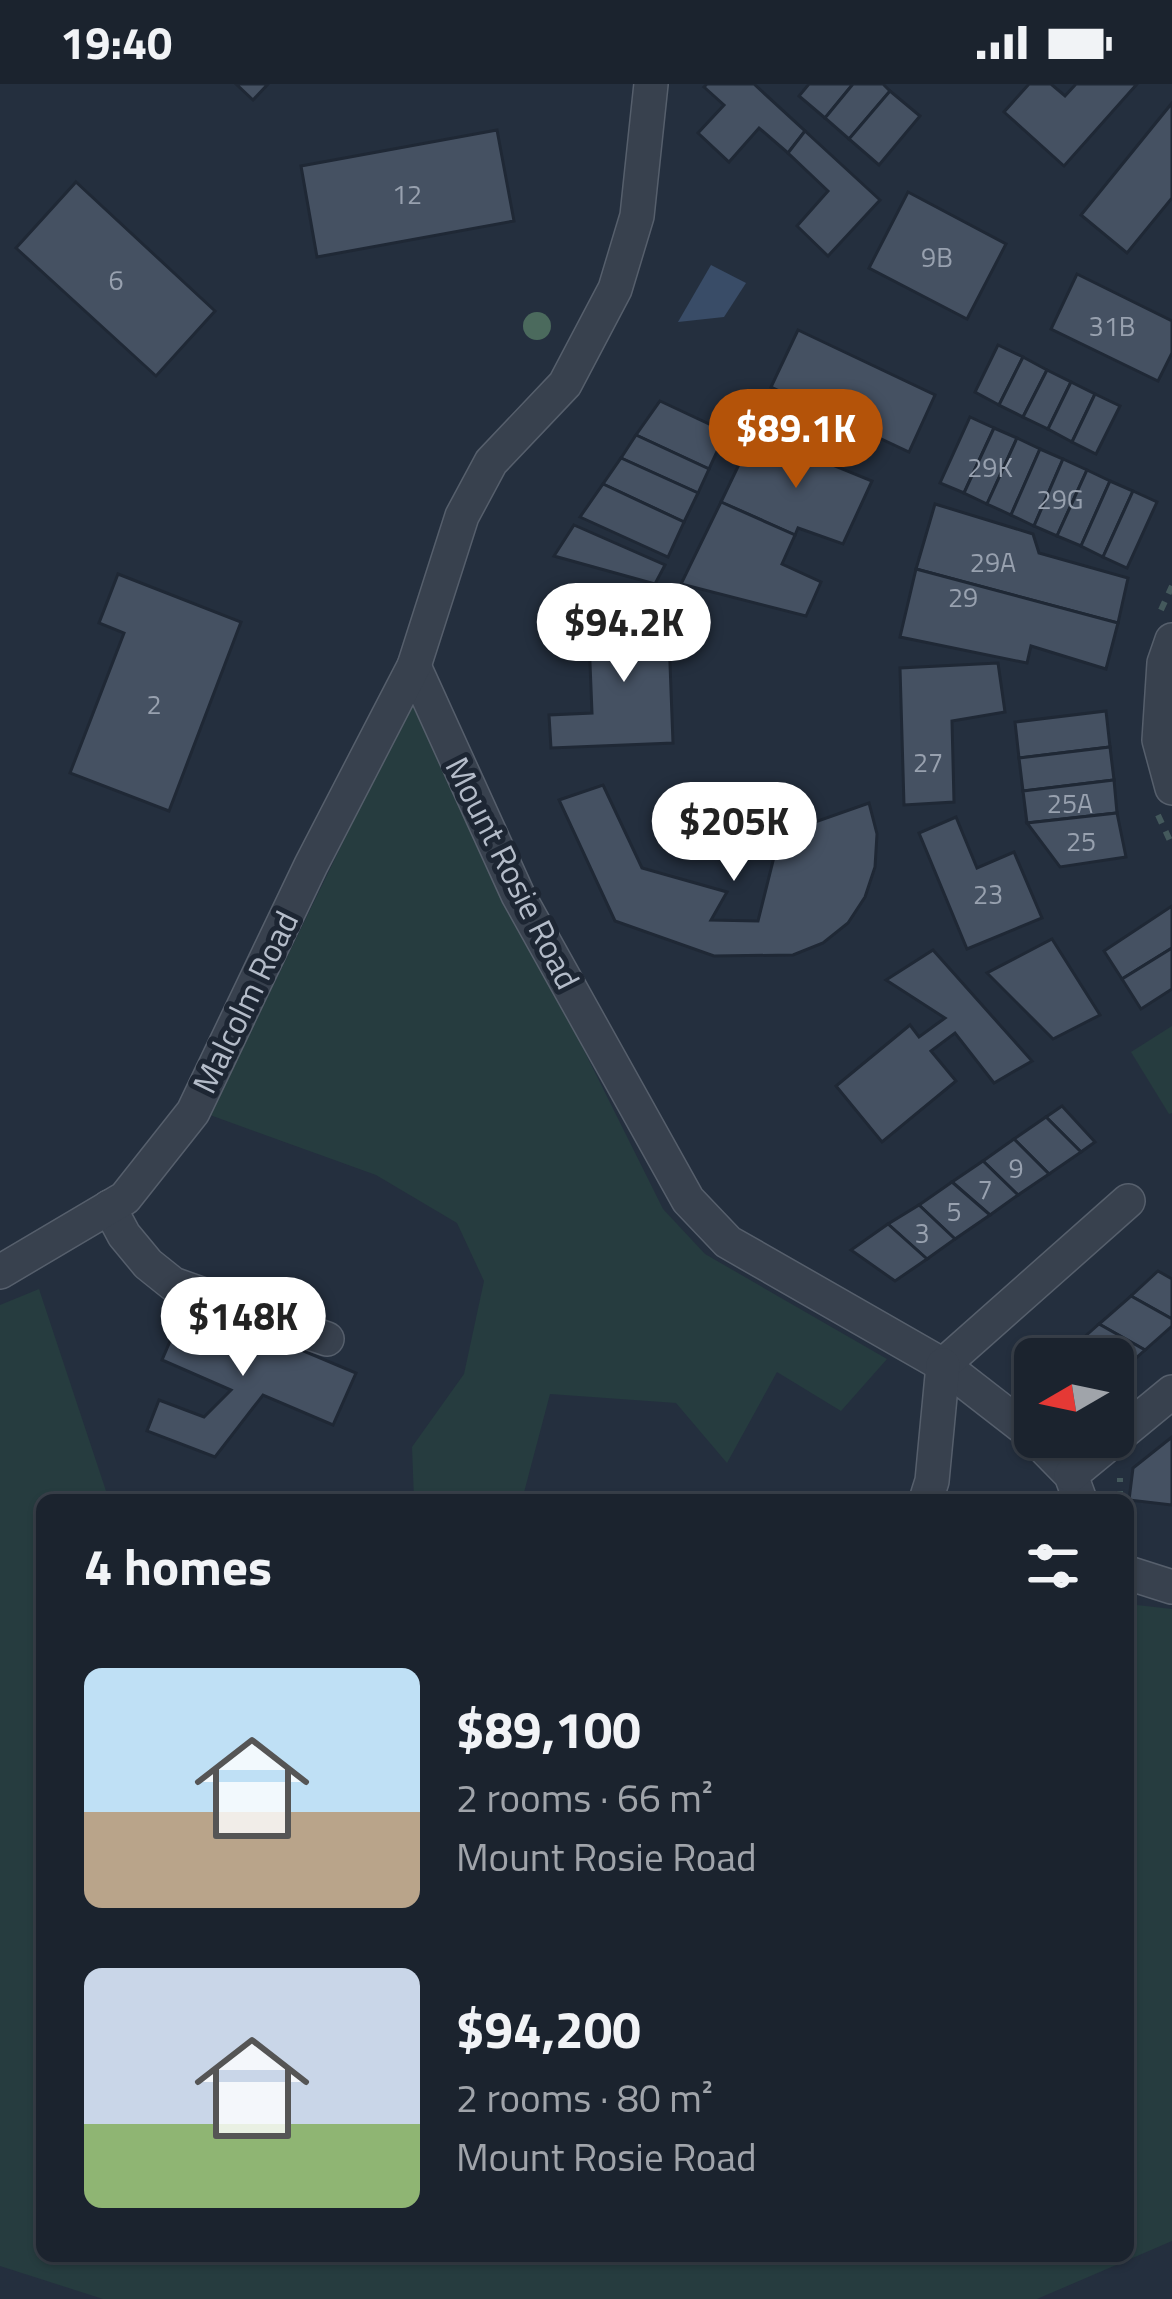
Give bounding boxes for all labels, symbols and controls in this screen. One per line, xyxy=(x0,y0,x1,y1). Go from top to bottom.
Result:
text: 19:40 xyxy=(60,8,172,76)
house number: 12 xyxy=(392,173,422,214)
house number: 9B xyxy=(921,236,953,277)
house number: 6 xyxy=(108,259,124,300)
house number: 31B xyxy=(1089,305,1135,346)
pin: $89.1K xyxy=(698,389,894,491)
text: $89.1K xyxy=(736,398,856,457)
house number: 29K xyxy=(967,446,1013,487)
house number: 29G xyxy=(1037,478,1083,519)
house number: 29A xyxy=(970,541,1016,582)
house number: 29 xyxy=(948,576,978,617)
pin: $94.2K xyxy=(526,583,722,685)
text: $94.2K xyxy=(564,592,684,651)
house number: 2 xyxy=(146,683,162,724)
house number: 27 xyxy=(913,741,943,782)
street label: Mount Rosie Road xyxy=(433,748,593,998)
pin: $205K xyxy=(650,782,818,884)
house number: 25A xyxy=(1047,782,1093,823)
text: $205K xyxy=(679,791,789,850)
house number: 25 xyxy=(1066,820,1096,861)
house number: 23 xyxy=(973,873,1003,914)
street label: Malcolm Road xyxy=(179,902,311,1102)
house number: 9 xyxy=(1008,1147,1024,1188)
house number: 7 xyxy=(977,1168,993,1209)
house number: 5 xyxy=(946,1190,962,1231)
house number: 3 xyxy=(914,1212,930,1253)
pin: $148K xyxy=(159,1277,327,1379)
text: $148K xyxy=(188,1286,298,1345)
north arrow xyxy=(1014,1338,1134,1458)
map controls xyxy=(1014,1338,1134,1458)
text: 4 homes xyxy=(84,1527,272,1605)
icon: filters xyxy=(1020,1533,1086,1599)
text: $89,100 xyxy=(456,1690,641,1768)
icon: home xyxy=(180,1716,324,1860)
text: 2 rooms · 66 m² xyxy=(456,1768,713,1827)
text: Mount Rosie Road xyxy=(456,1827,757,1886)
text: $94,200 xyxy=(456,1990,641,2068)
icon: home xyxy=(180,2016,324,2160)
text: 2 rooms · 80 m² xyxy=(456,2068,713,2127)
text: Mount Rosie Road xyxy=(456,2127,757,2186)

